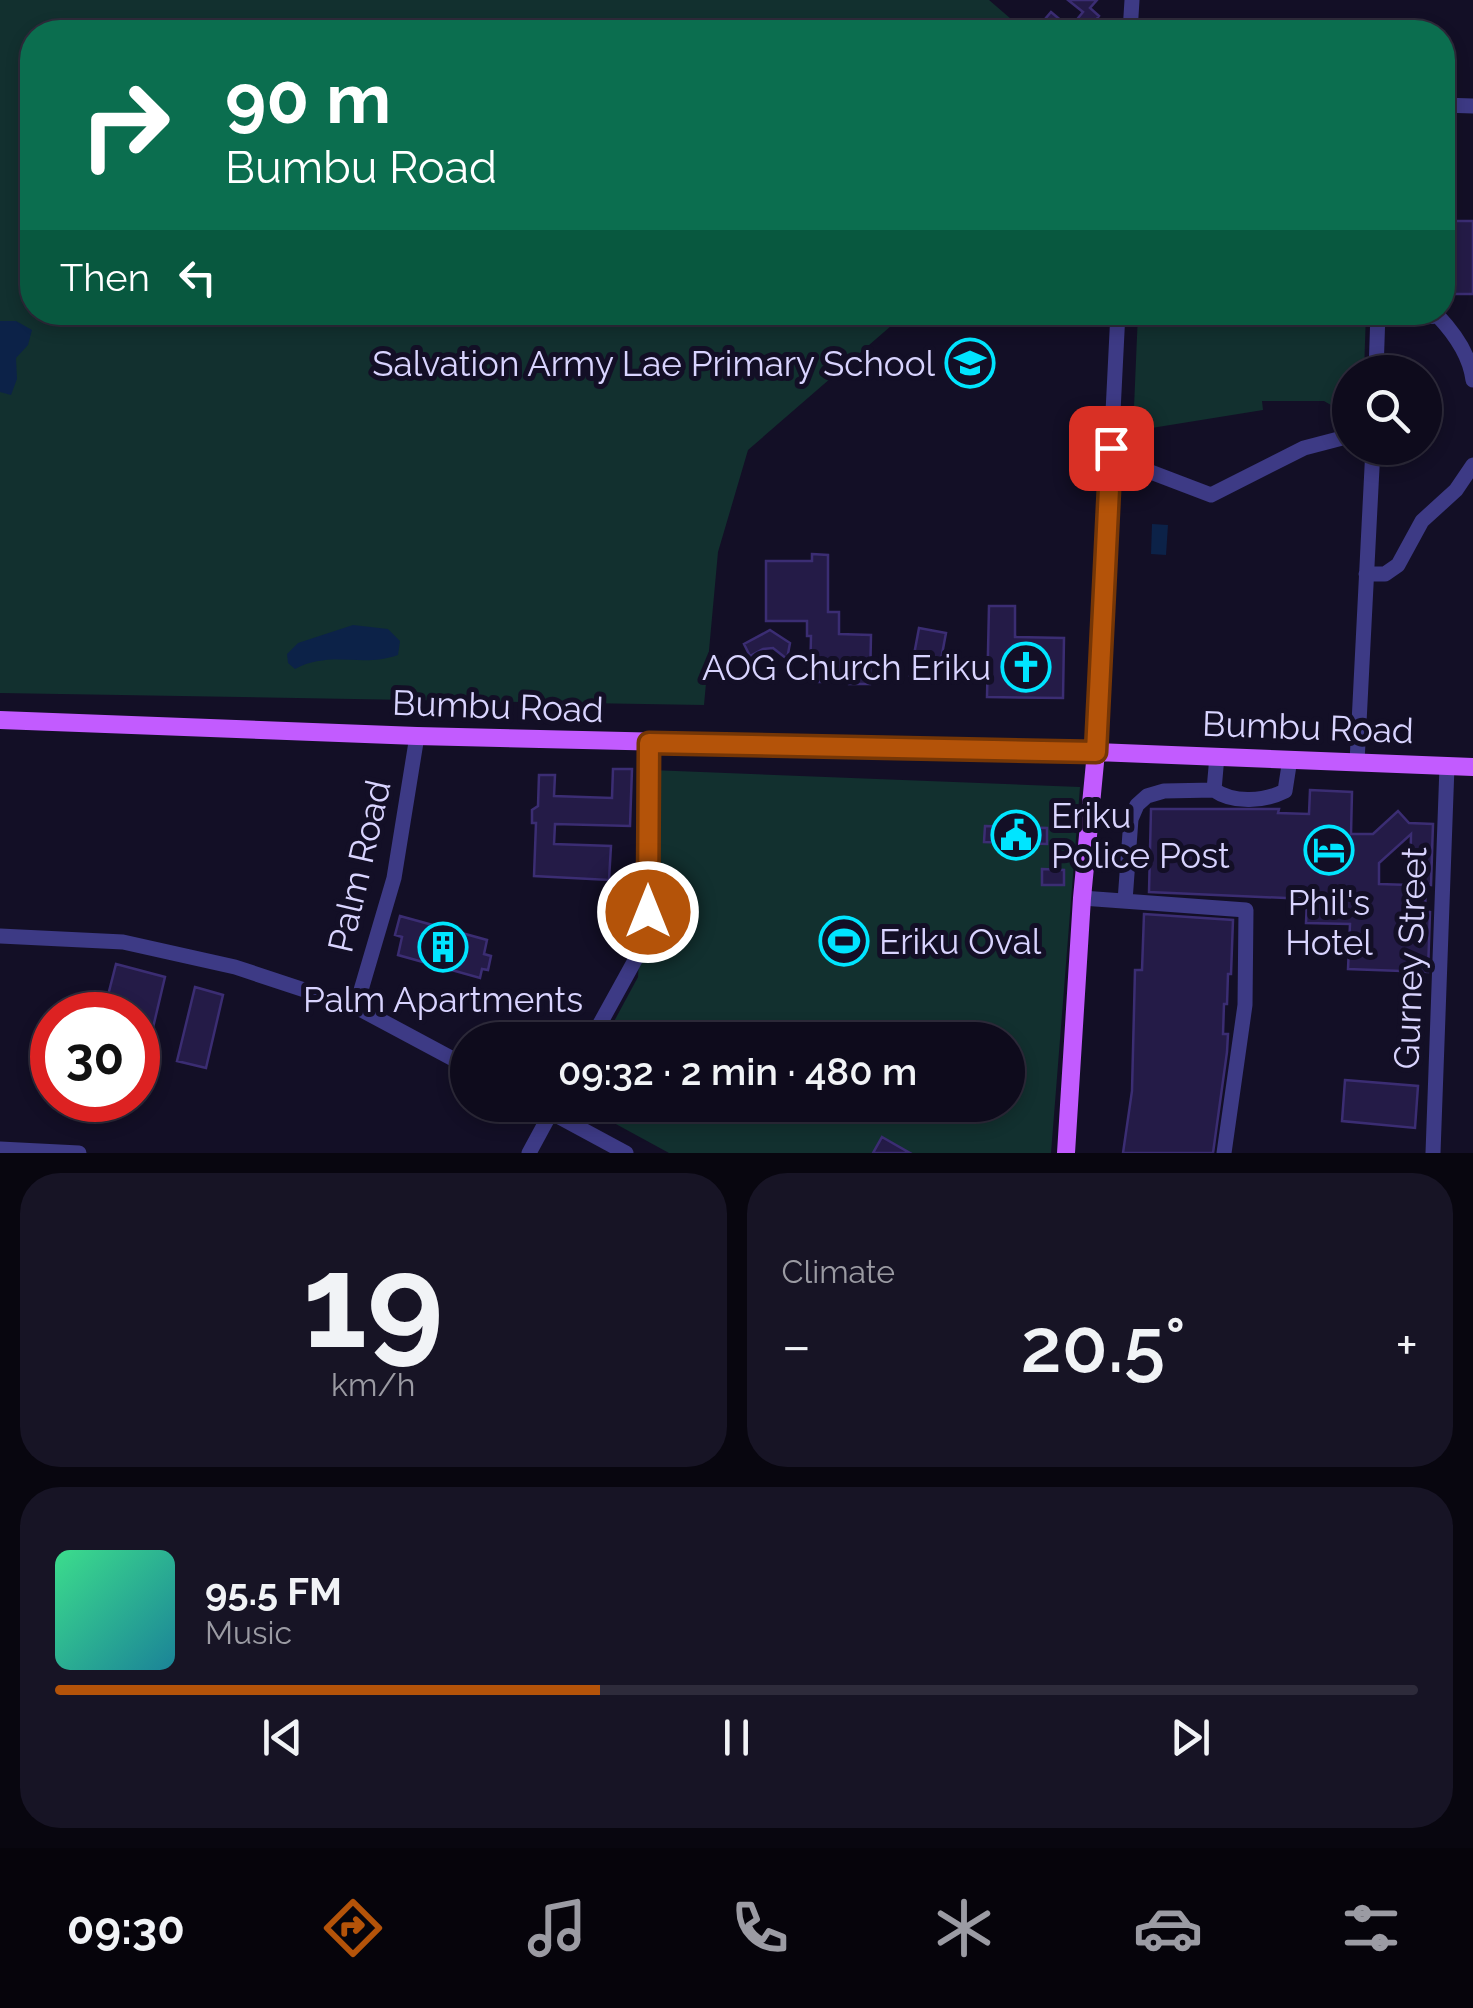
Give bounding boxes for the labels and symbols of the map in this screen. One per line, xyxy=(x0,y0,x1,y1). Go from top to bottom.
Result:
school or university icon: Salvation Army Lae Primary School xyxy=(944,337,996,389)
place label: Salvation Army Lae Primary School xyxy=(372,343,935,384)
pin xyxy=(1069,406,1154,491)
church icon: AOG Church Eriku xyxy=(1000,641,1052,693)
place label: AOG Church Eriku xyxy=(702,647,991,688)
street label: Bumbu Road xyxy=(392,682,604,730)
street label: Bumbu Road xyxy=(1202,703,1414,751)
street label: Palm Road xyxy=(319,776,399,956)
place label: Eriku Police Post xyxy=(1051,795,1230,876)
public building icon: Eriku Police Post xyxy=(990,809,1042,861)
hotel icon: Phil's Hotel xyxy=(1303,824,1355,876)
street label: Gurney Street xyxy=(1386,846,1434,1070)
position arrow xyxy=(596,860,700,964)
place label: Phil's Hotel xyxy=(1285,882,1373,963)
sports icon: Eriku Oval xyxy=(818,915,870,967)
building icon: Palm Apartments xyxy=(417,921,469,973)
place label: Eriku Oval xyxy=(879,921,1042,962)
place label: Palm Apartments xyxy=(303,979,583,1020)
speed limit sign: 30 xyxy=(30,992,160,1122)

